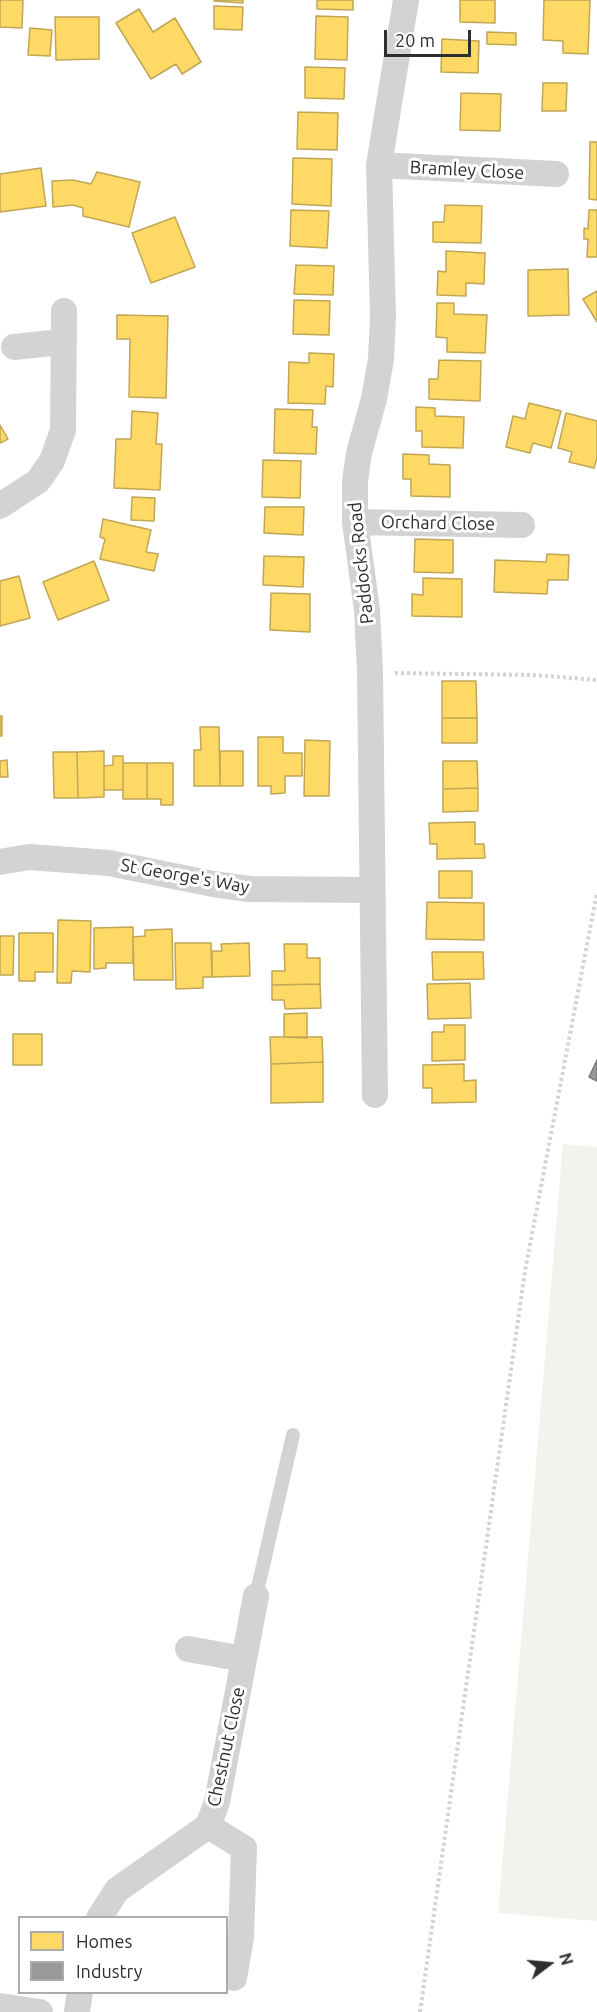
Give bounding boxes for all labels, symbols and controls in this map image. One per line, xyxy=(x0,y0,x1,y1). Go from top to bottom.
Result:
scale bar xyxy=(387,18,474,56)
text: 20 m xyxy=(395,30,435,50)
street label: Bramley Close xyxy=(409,156,525,184)
street label: Paddocks Road xyxy=(344,501,378,625)
street label: Orchard Close xyxy=(381,511,495,535)
street label: St George's Way xyxy=(119,854,251,898)
street label: Chestnut Close xyxy=(203,1685,249,1809)
legend xyxy=(18,1916,228,1994)
text: Homes xyxy=(76,1931,132,1951)
north arrow xyxy=(519,1934,579,1994)
text: N xyxy=(556,1951,577,1967)
text: Industry xyxy=(76,1961,142,1981)

